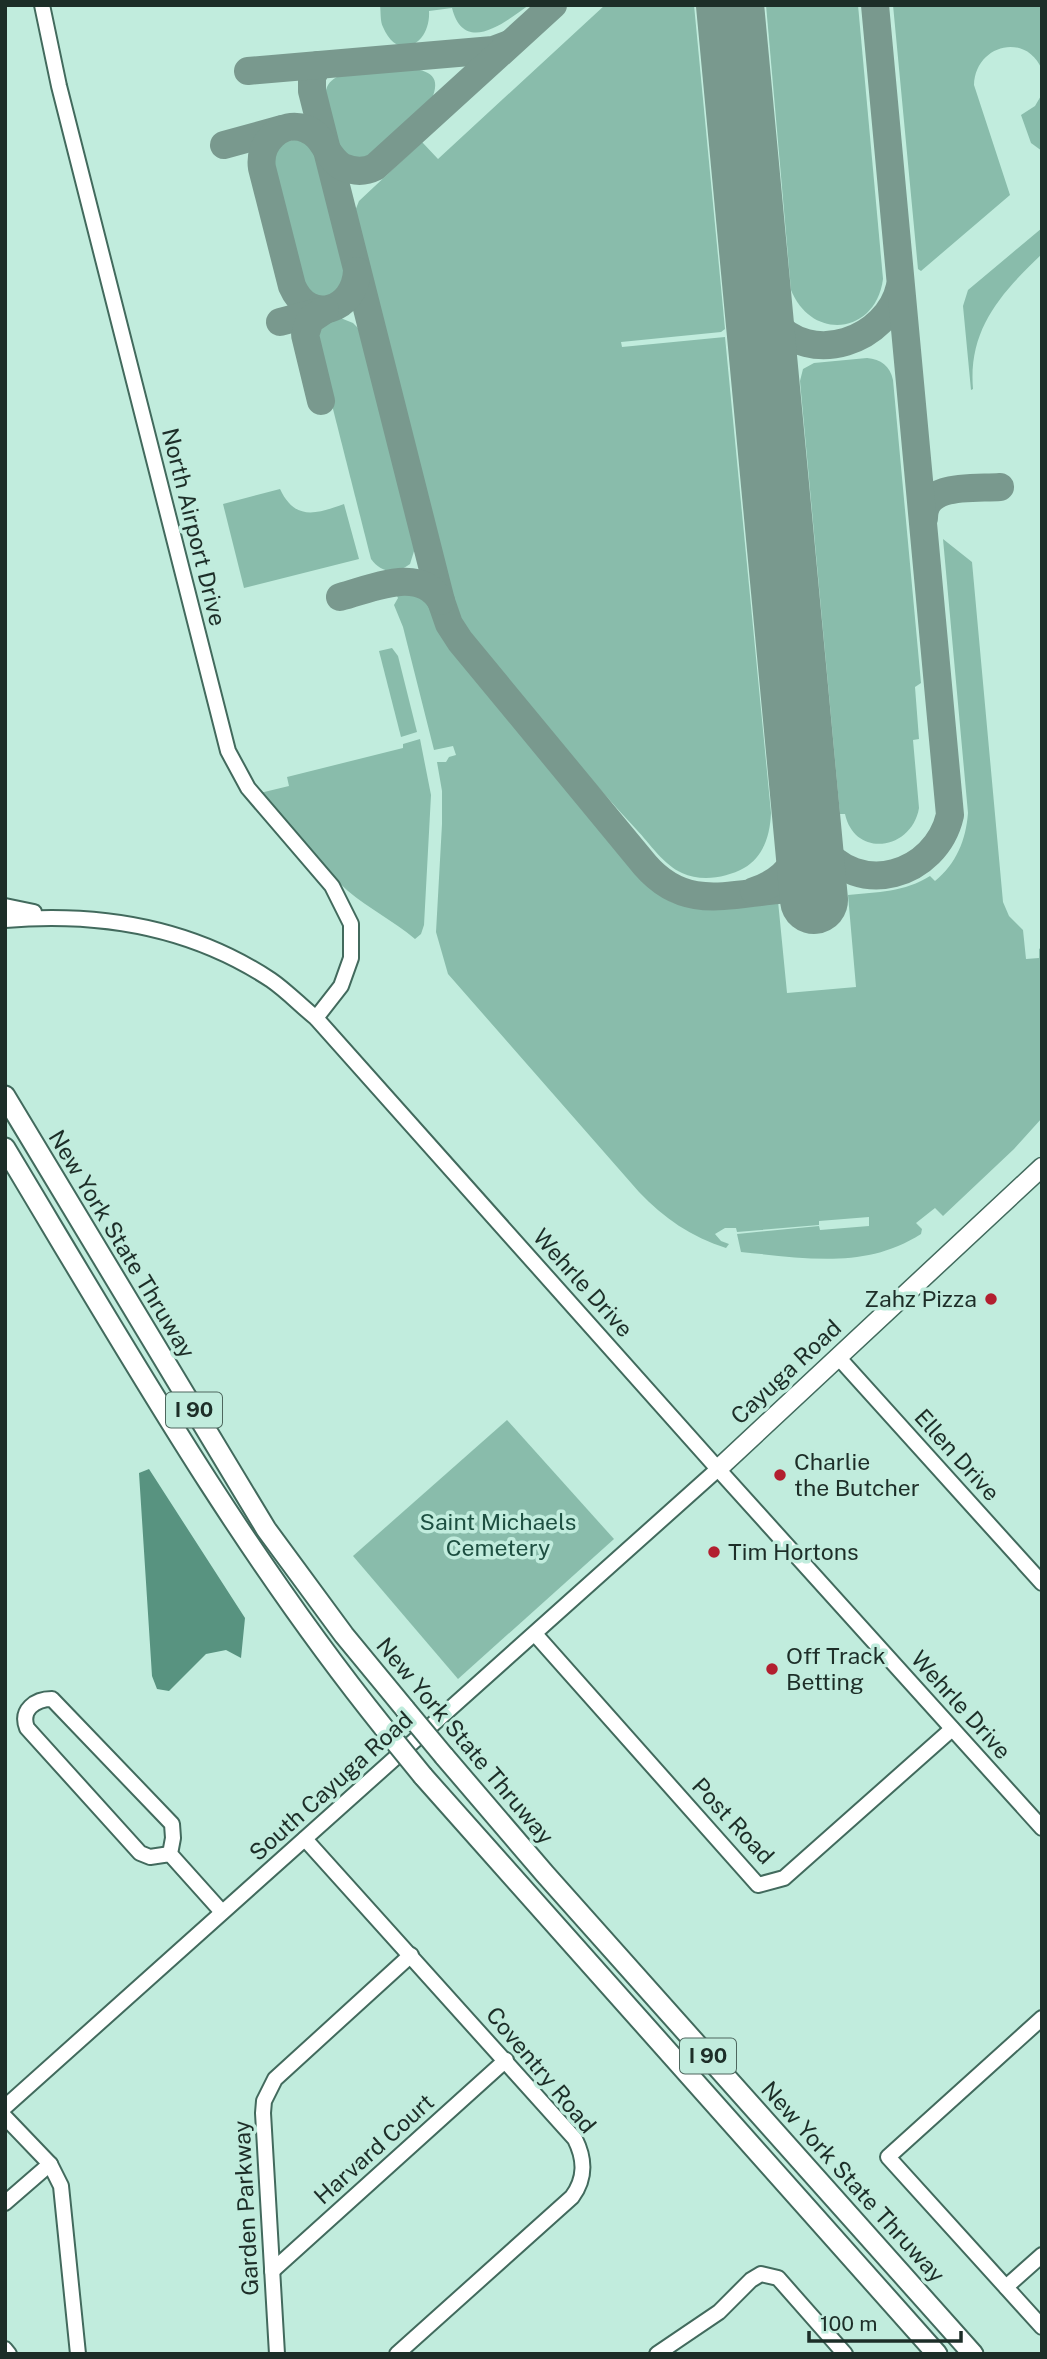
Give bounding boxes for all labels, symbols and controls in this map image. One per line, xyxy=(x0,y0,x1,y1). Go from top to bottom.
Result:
street label: North Airport Drive xyxy=(157,425,232,629)
street label: New York State Thruway xyxy=(44,1125,201,1363)
street label: Wehrle Drive xyxy=(528,1223,639,1342)
place label: Zahz Pizza xyxy=(864,1285,977,1312)
marker: Zahz Pizza xyxy=(983,1291,999,1307)
street label: Cayuga Road xyxy=(725,1314,846,1429)
road number: I 90 xyxy=(166,1392,222,1428)
street label: Ellen Drive xyxy=(909,1403,1006,1506)
place label: Charlie the Butcher xyxy=(794,1448,920,1501)
marker: Charlie the Butcher xyxy=(772,1467,788,1483)
park label: Saint Michaels Cemetery xyxy=(420,1508,576,1561)
place label: Tim Hortons xyxy=(728,1538,859,1565)
marker: Tim Hortons xyxy=(706,1544,722,1560)
street label: New York State Thruway xyxy=(371,1632,560,1849)
place label: Off Track Betting xyxy=(786,1642,886,1695)
street label: Wehrle Drive xyxy=(906,1645,1017,1764)
marker: Off Track Betting xyxy=(764,1661,780,1677)
street label: South Cayuga Road xyxy=(244,1705,418,1866)
street label: Post Road xyxy=(687,1772,780,1869)
street label: Coventry Road xyxy=(481,2001,602,2138)
road number: I 90 xyxy=(680,2038,736,2074)
street label: New York State Thruway xyxy=(756,2076,951,2288)
street label: Harvard Court xyxy=(308,2088,439,2209)
street label: Garden Parkway xyxy=(227,2120,264,2296)
scale bar xyxy=(809,2300,961,2344)
text: 100 m xyxy=(820,2311,877,2336)

